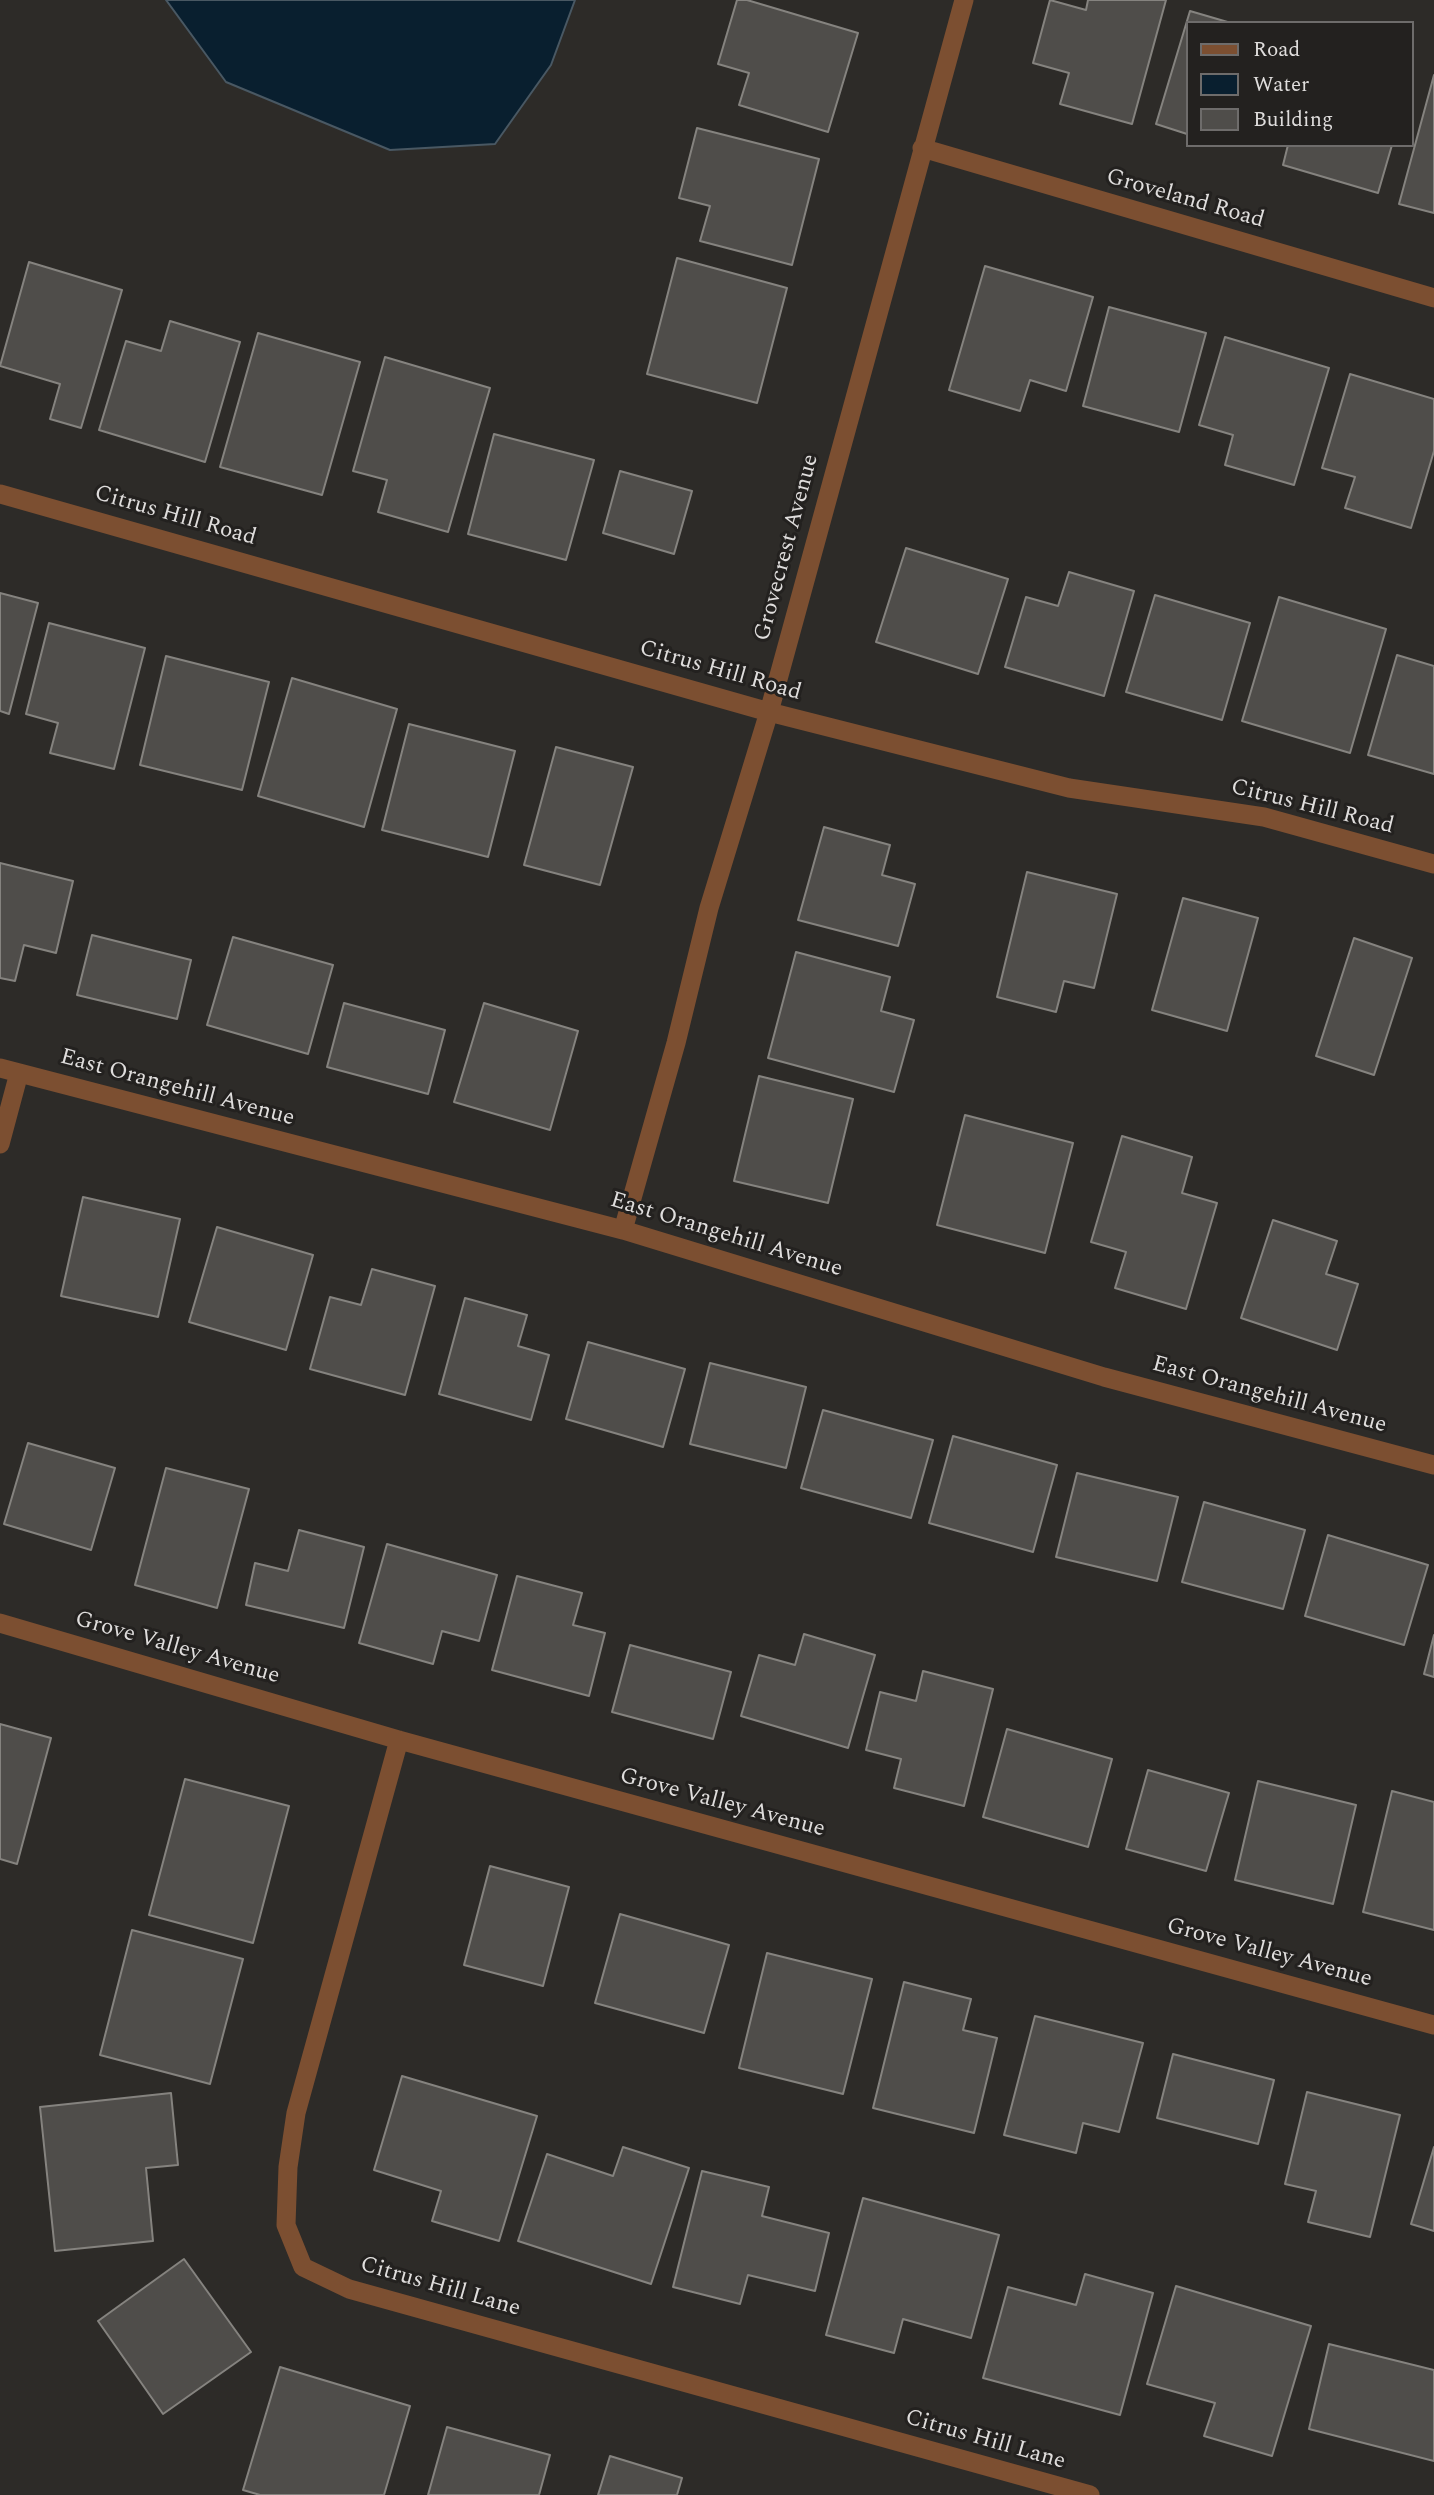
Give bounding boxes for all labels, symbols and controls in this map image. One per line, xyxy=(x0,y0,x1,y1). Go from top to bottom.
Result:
legend xyxy=(1186,21,1413,147)
text: Road xyxy=(1253,34,1300,66)
text: Water xyxy=(1253,69,1309,101)
text: Building xyxy=(1253,104,1333,136)
street label: Groveland Road xyxy=(1103,164,1267,236)
street label: Grovecrest Avenue xyxy=(750,452,826,644)
street label: Citrus Hill Road xyxy=(91,481,259,553)
street label: Citrus Hill Road xyxy=(636,636,804,708)
street label: Citrus Hill Road xyxy=(1228,774,1396,842)
street label: East Orangehill Avenue xyxy=(57,1044,297,1134)
street label: East Orangehill Avenue xyxy=(607,1188,845,1284)
street label: East Orangehill Avenue xyxy=(1149,1351,1389,1441)
street label: Grove Valley Avenue xyxy=(72,1607,282,1691)
street label: Grove Valley Avenue xyxy=(616,1763,828,1845)
street label: Grove Valley Avenue xyxy=(1163,1913,1375,1995)
street label: Citrus Hill Lane xyxy=(357,2252,523,2324)
street label: Citrus Hill Lane xyxy=(902,2405,1068,2477)

